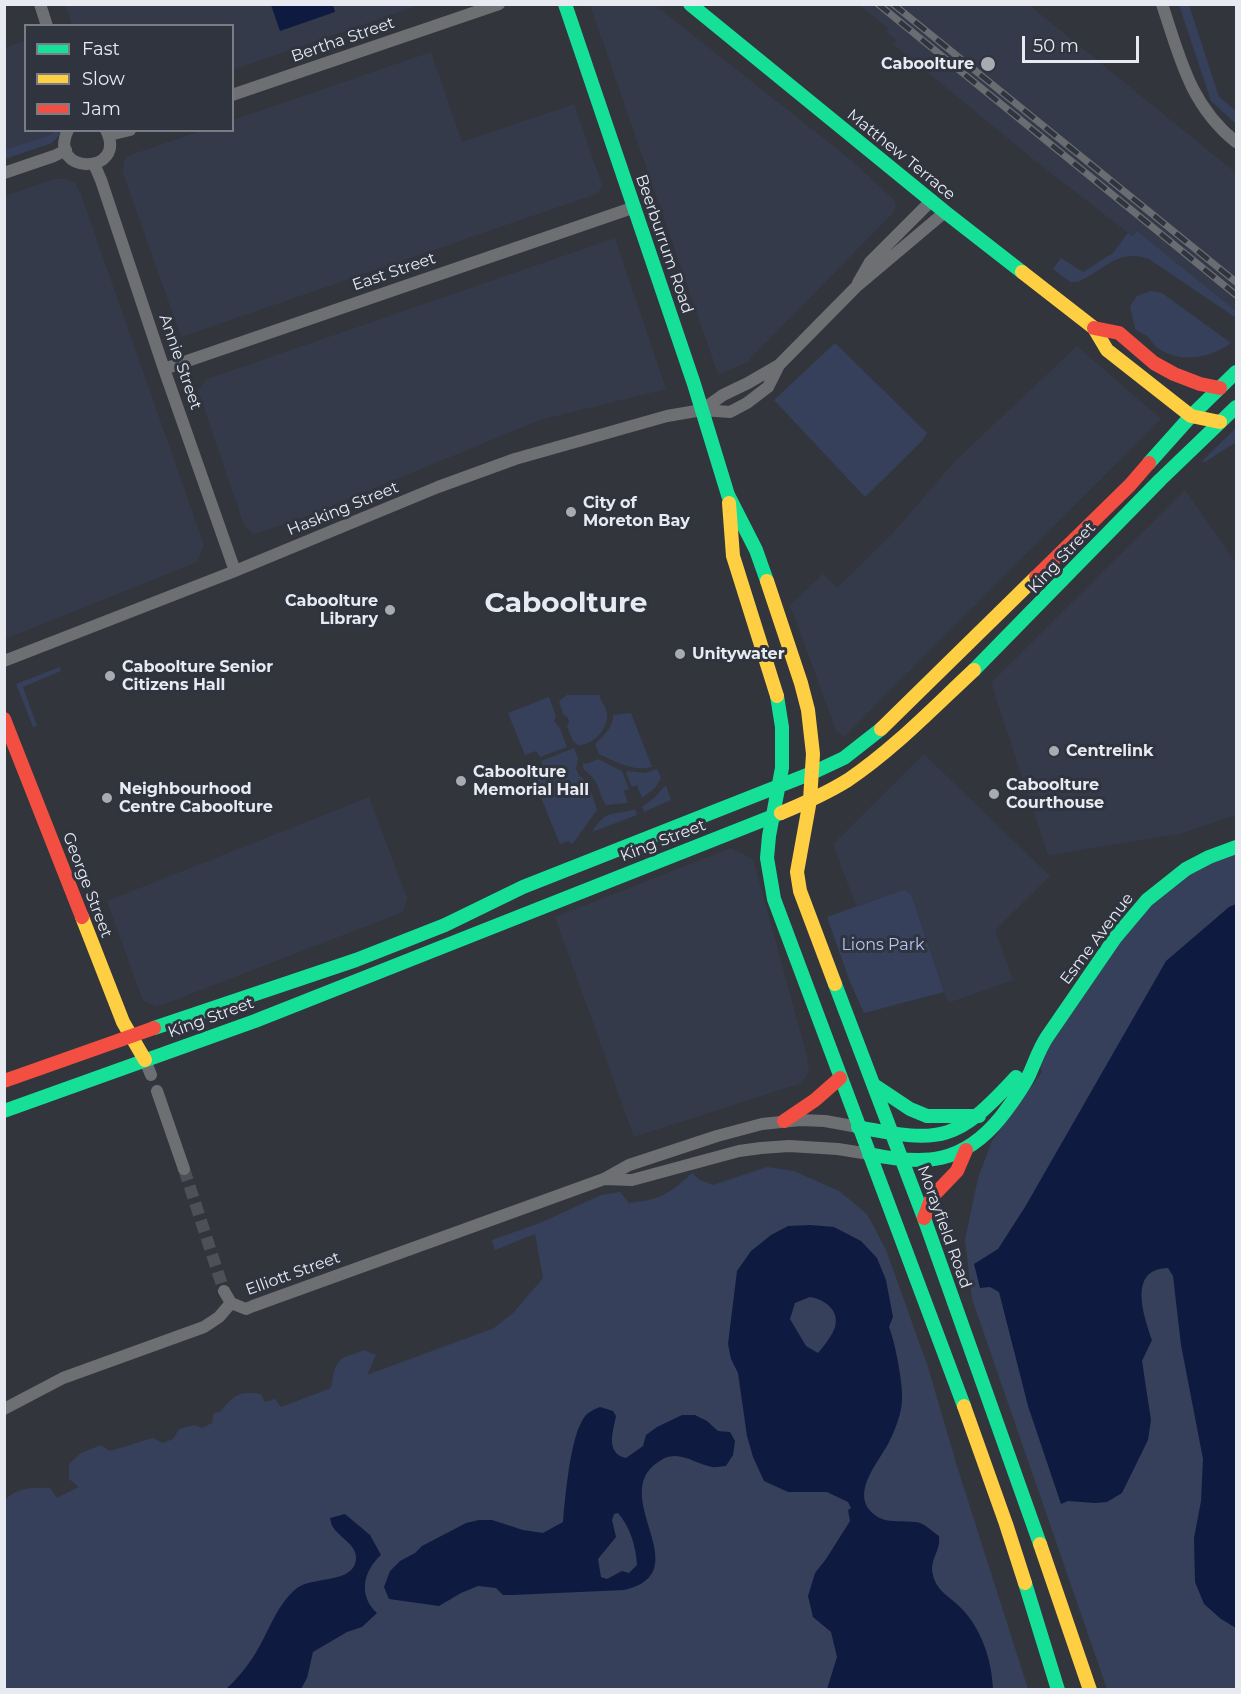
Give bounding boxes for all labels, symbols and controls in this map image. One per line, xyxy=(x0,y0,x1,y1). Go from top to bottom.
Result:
street label: Bertha Street xyxy=(289,13,397,67)
legend xyxy=(24,24,234,132)
scale bar xyxy=(1025,24,1142,62)
text: 50 m xyxy=(1033,35,1079,57)
text: Fast xyxy=(82,38,120,60)
place label: Caboolture xyxy=(881,54,974,74)
marker: Caboolture xyxy=(979,55,997,73)
text: Slow xyxy=(82,68,125,90)
text: Jam xyxy=(82,98,121,120)
street label: Matthew Terrace xyxy=(843,105,959,205)
street label: Beerburrum Road xyxy=(631,172,697,316)
street label: East Street xyxy=(350,249,438,295)
street label: Annie Street xyxy=(155,312,205,412)
street label: Hasking Street xyxy=(284,478,402,540)
place label: City of Moreton Bay xyxy=(583,493,690,531)
marker: City of Moreton Bay xyxy=(564,505,578,519)
street label: King Street xyxy=(1024,519,1100,597)
district label: Caboolture xyxy=(485,587,647,621)
place label: Caboolture Library xyxy=(285,591,378,629)
marker: Caboolture Library xyxy=(383,603,397,617)
place label: Unitywater xyxy=(692,644,785,664)
marker: Unitywater xyxy=(673,647,687,661)
place label: Caboolture Senior Citizens Hall xyxy=(122,657,273,695)
marker: Caboolture Senior Citizens Hall xyxy=(103,669,117,683)
place label: Centrelink xyxy=(1066,741,1153,761)
marker: Centrelink xyxy=(1047,744,1061,758)
place label: Caboolture Memorial Hall xyxy=(473,762,589,800)
marker: Caboolture Memorial Hall xyxy=(454,774,468,788)
place label: Caboolture Courthouse xyxy=(1006,775,1104,813)
place label: Neighbourhood Centre Caboolture xyxy=(119,779,273,817)
marker: Caboolture Courthouse xyxy=(987,787,1001,801)
marker: Neighbourhood Centre Caboolture xyxy=(100,791,114,805)
street label: King Street xyxy=(618,816,708,866)
street label: George Street xyxy=(58,830,116,940)
street label: Esme Avenue xyxy=(1056,889,1138,989)
park label: Lions Park xyxy=(841,935,925,955)
street label: King Street xyxy=(165,994,257,1042)
street label: Morayfield Road xyxy=(913,1163,975,1291)
street label: Elliott Street xyxy=(243,1248,343,1300)

